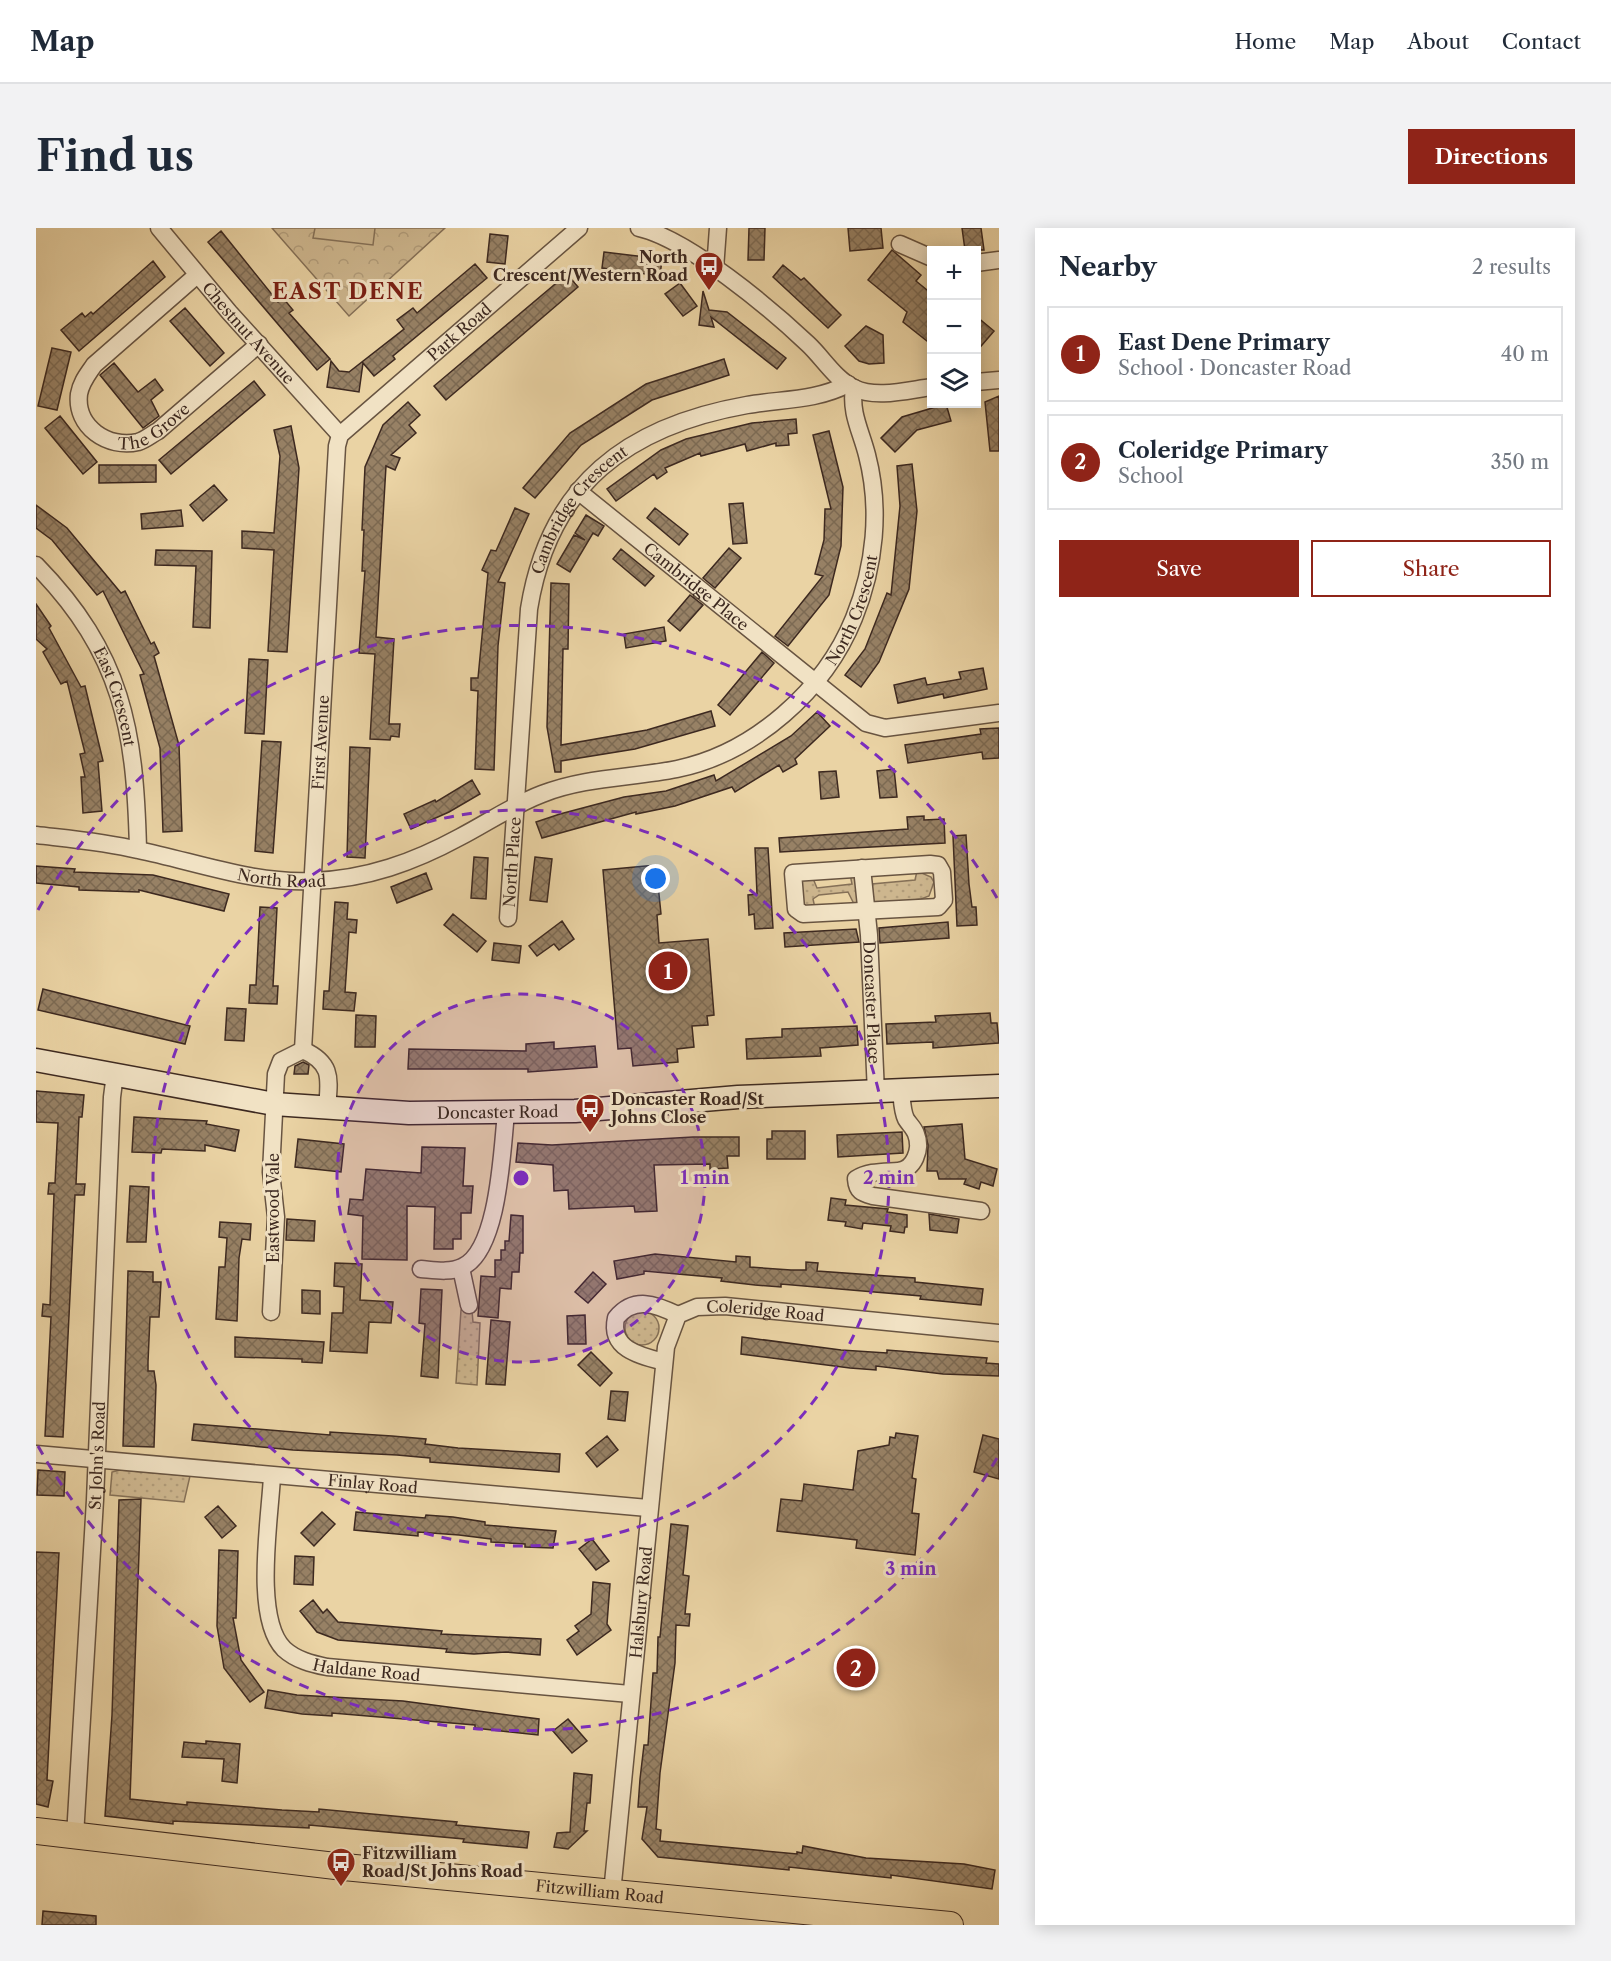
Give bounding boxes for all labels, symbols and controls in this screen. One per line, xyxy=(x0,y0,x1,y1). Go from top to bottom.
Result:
text: Map xyxy=(30,24,94,58)
text: Home xyxy=(1235,29,1296,54)
text: Map xyxy=(1329,29,1374,54)
text: About xyxy=(1407,29,1469,54)
text: Contact xyxy=(1502,29,1581,54)
button: Directions xyxy=(1408,129,1575,184)
text: Find us xyxy=(36,130,194,182)
map controls xyxy=(927,246,981,408)
button: + xyxy=(927,246,981,300)
place label: North Crescent/Western Road xyxy=(493,247,688,285)
bus stop icon: North Crescent/Western Road xyxy=(693,250,725,292)
text: Nearby xyxy=(1059,251,1157,283)
text: 2 results xyxy=(1472,255,1551,279)
street label: Chestnut Avenue xyxy=(198,278,299,388)
district label: EAST DENE xyxy=(272,278,424,305)
street label: Park Road xyxy=(423,298,496,365)
button: − xyxy=(927,300,981,354)
text: East Dene Primary xyxy=(1118,329,1330,356)
text: 1 xyxy=(1076,342,1085,366)
text: 40 m xyxy=(1501,342,1549,366)
button: layers xyxy=(927,354,981,408)
text: School · Doncaster Road xyxy=(1118,356,1351,380)
street label: The Grove xyxy=(117,399,193,454)
text: Coleridge Primary xyxy=(1118,437,1328,464)
street label: Cambridge Crescent xyxy=(527,441,631,577)
text: 2 xyxy=(1075,450,1086,474)
text: 350 m xyxy=(1491,450,1549,474)
text: School xyxy=(1118,464,1183,488)
street label: Cambridge Place xyxy=(640,538,753,635)
button: Save xyxy=(1059,540,1299,597)
button: Share xyxy=(1311,540,1551,597)
street label: North Crescent xyxy=(821,553,881,669)
street label: East Crescent xyxy=(89,643,140,748)
street label: First Avenue xyxy=(308,694,333,791)
street label: North Place xyxy=(499,816,525,908)
street label: North Road xyxy=(236,864,327,891)
your location xyxy=(641,864,670,893)
street label: Doncaster Place xyxy=(859,941,885,1065)
pin: 1 xyxy=(648,948,688,994)
place label: Doncaster Road/St Johns Close xyxy=(608,1089,765,1127)
bus stop icon: Doncaster Road/St Johns Close xyxy=(574,1092,606,1134)
street label: Doncaster Road xyxy=(437,1101,559,1123)
street label: Eastwood Vale xyxy=(263,1153,283,1263)
text: 1 min xyxy=(680,1167,730,1189)
text: 2 min xyxy=(863,1167,916,1189)
centre of rings xyxy=(511,1168,531,1188)
street label: Coleridge Road xyxy=(706,1296,826,1326)
street label: St John's Road xyxy=(84,1401,109,1511)
street label: Finlay Road xyxy=(327,1470,419,1498)
street label: Halsbury Road xyxy=(625,1545,656,1659)
text: 3 min xyxy=(885,1558,937,1580)
pin: 2 xyxy=(836,1646,876,1690)
street label: Haldane Road xyxy=(311,1654,421,1685)
place label: Fitzwilliam Road/St Johns Road xyxy=(362,1843,523,1881)
bus stop icon: Fitzwilliam Road/St Johns Road xyxy=(325,1846,357,1888)
street label: Fitzwilliam Road xyxy=(535,1875,665,1908)

